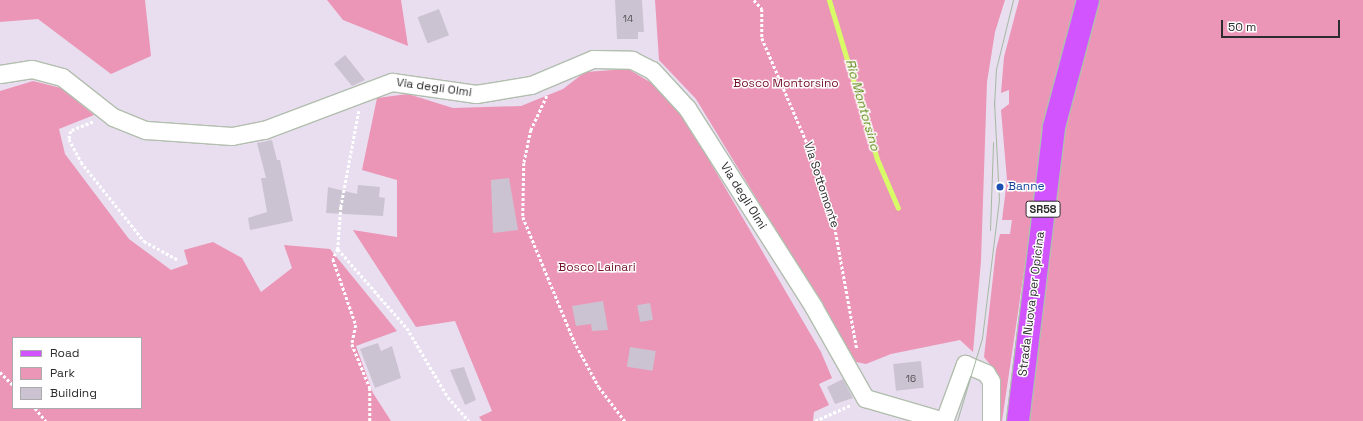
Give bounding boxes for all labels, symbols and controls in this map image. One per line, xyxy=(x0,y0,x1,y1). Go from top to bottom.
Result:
scale bar xyxy=(1223,12,1342,38)
house number: 14 xyxy=(623,13,633,25)
text: 50 m xyxy=(1228,19,1256,35)
water label: Rio Montorsino xyxy=(841,57,883,153)
street label: Via degli Olmi xyxy=(395,76,473,100)
park label: Bosco Montorsino xyxy=(733,77,839,91)
street label: Via Sottomonte xyxy=(800,140,842,230)
street label: Via degli Olmi xyxy=(717,160,769,232)
place label: Banne xyxy=(1008,180,1045,194)
marker: Banne xyxy=(995,182,1005,192)
road number: SR58 xyxy=(1025,200,1061,218)
street label: Strada Nuova per Opicina xyxy=(1016,231,1048,377)
park label: Bosco Lainari xyxy=(558,261,636,275)
legend xyxy=(12,337,142,409)
text: Road xyxy=(50,345,79,361)
text: Park xyxy=(50,365,75,381)
house number: 16 xyxy=(906,373,916,385)
text: Building xyxy=(50,385,97,401)

